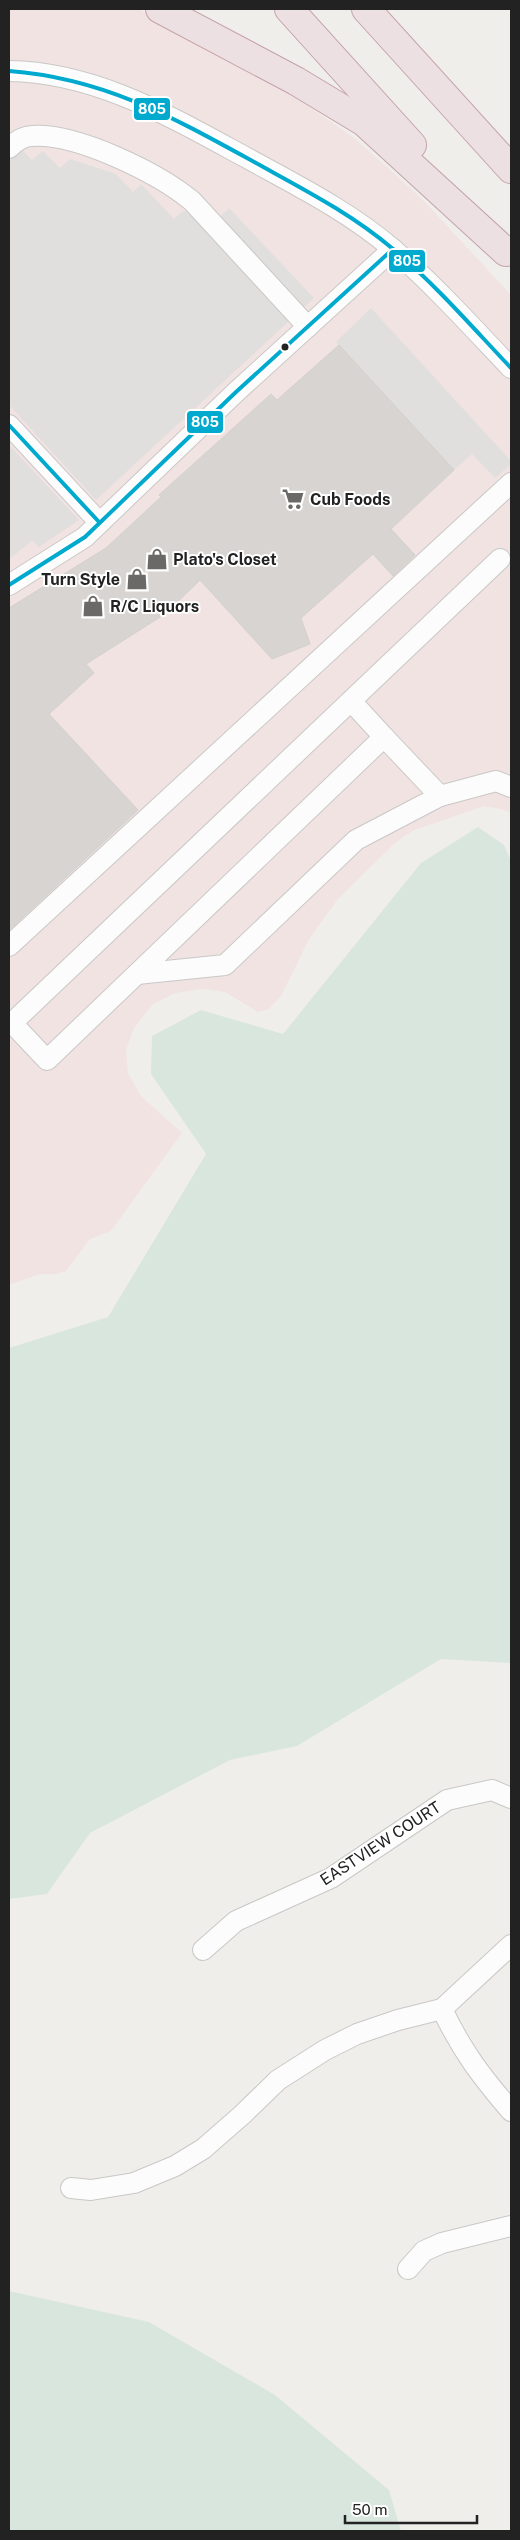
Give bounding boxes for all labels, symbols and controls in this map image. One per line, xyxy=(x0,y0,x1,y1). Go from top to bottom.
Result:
line badge: 805 xyxy=(133,97,171,121)
text: 805 xyxy=(138,101,166,117)
line badge: 805 xyxy=(388,249,426,273)
text: 805 xyxy=(393,253,421,269)
unlabelled marker xyxy=(280,342,290,352)
line badge: 805 xyxy=(186,410,224,434)
text: 805 xyxy=(191,414,219,430)
supermarket icon: Cub Foods xyxy=(280,486,306,512)
place label: Cub Foods xyxy=(310,490,390,509)
shop icon: Plato's Closet xyxy=(144,546,170,572)
place label: Plato's Closet xyxy=(173,550,277,569)
shop icon: Turn Style xyxy=(124,566,150,592)
place label: Turn Style xyxy=(41,570,120,589)
shop icon: R/C Liquors xyxy=(80,593,106,619)
place label: R/C Liquors xyxy=(110,597,199,616)
street label: EASTVIEW COURT xyxy=(316,1797,444,1889)
scale bar xyxy=(345,2492,478,2524)
text: 50 m xyxy=(352,2501,387,2518)

